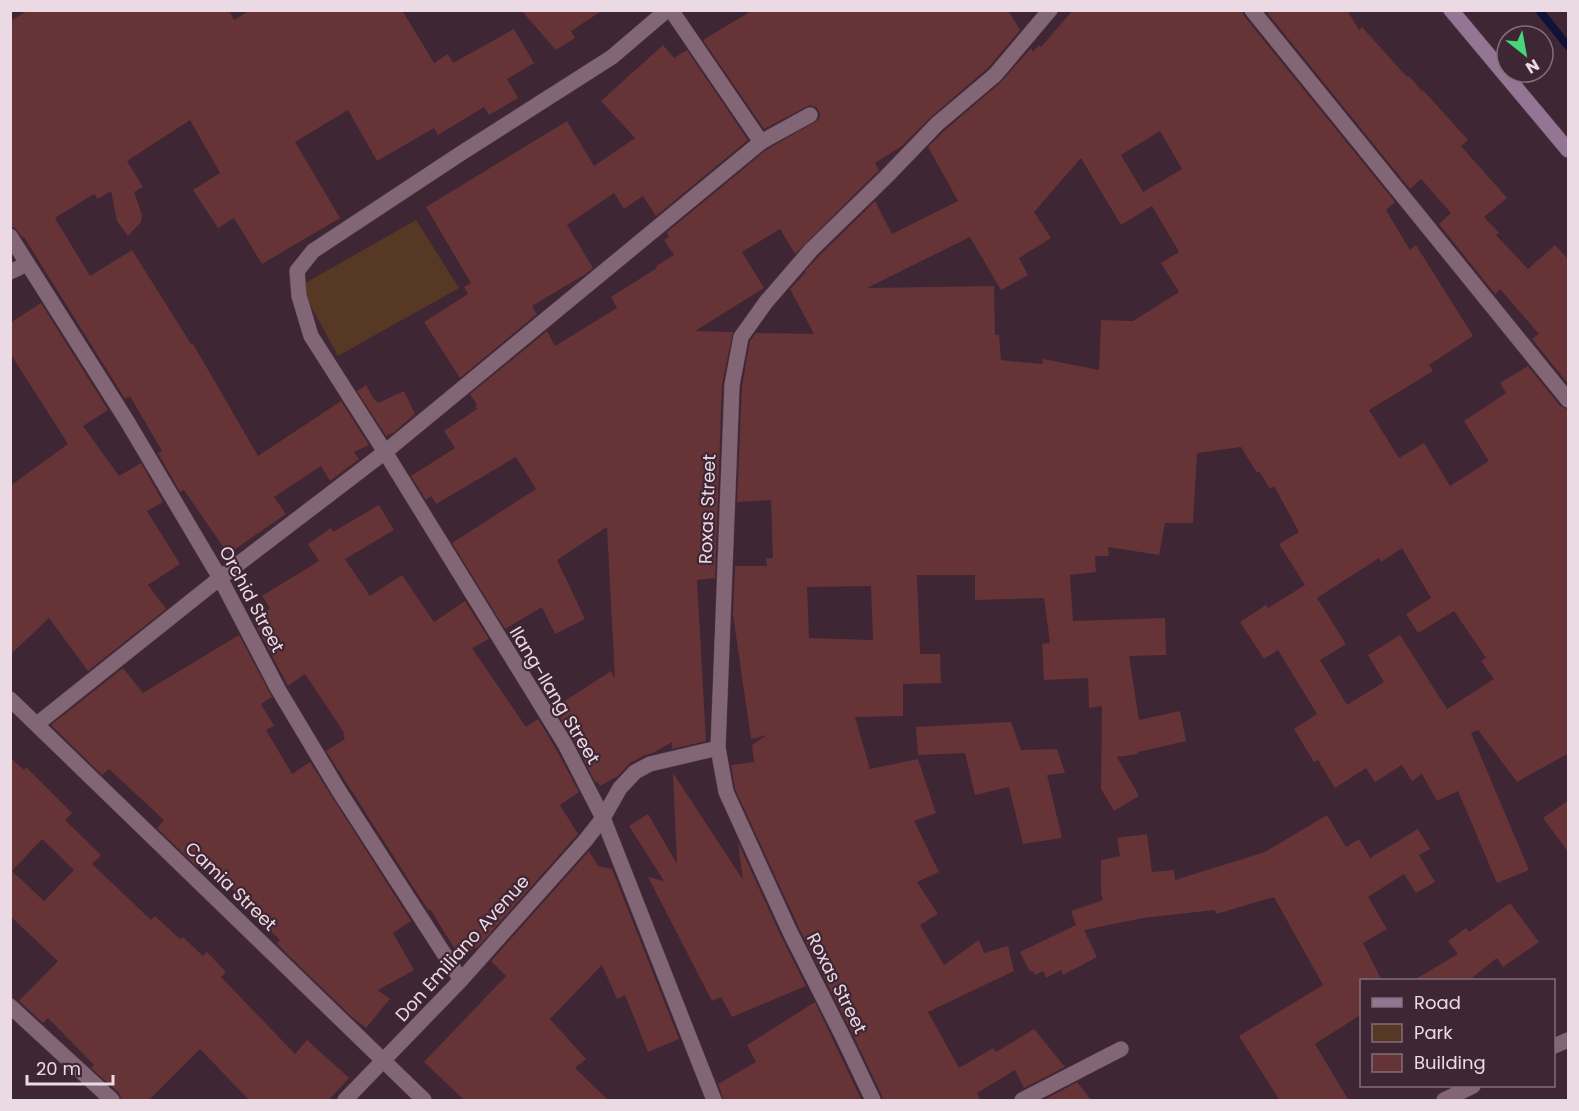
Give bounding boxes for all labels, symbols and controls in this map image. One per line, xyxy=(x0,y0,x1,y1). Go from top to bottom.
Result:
north arrow xyxy=(1495,24,1555,84)
text: N xyxy=(1521,53,1544,79)
street label: Roxas Street xyxy=(693,454,721,564)
street label: Orchid Street xyxy=(213,541,291,657)
street label: Ilang-Ilang Street xyxy=(504,621,606,769)
street label: Camia Street xyxy=(180,836,282,936)
street label: Don Emiliano Avenue xyxy=(389,869,535,1027)
street label: Roxas Street xyxy=(801,928,873,1038)
legend xyxy=(1360,979,1555,1087)
text: Road xyxy=(1414,990,1461,1015)
text: Park xyxy=(1414,1020,1453,1045)
scale bar xyxy=(27,1048,112,1086)
text: Building xyxy=(1414,1050,1486,1075)
text: 20 m xyxy=(36,1056,81,1081)

